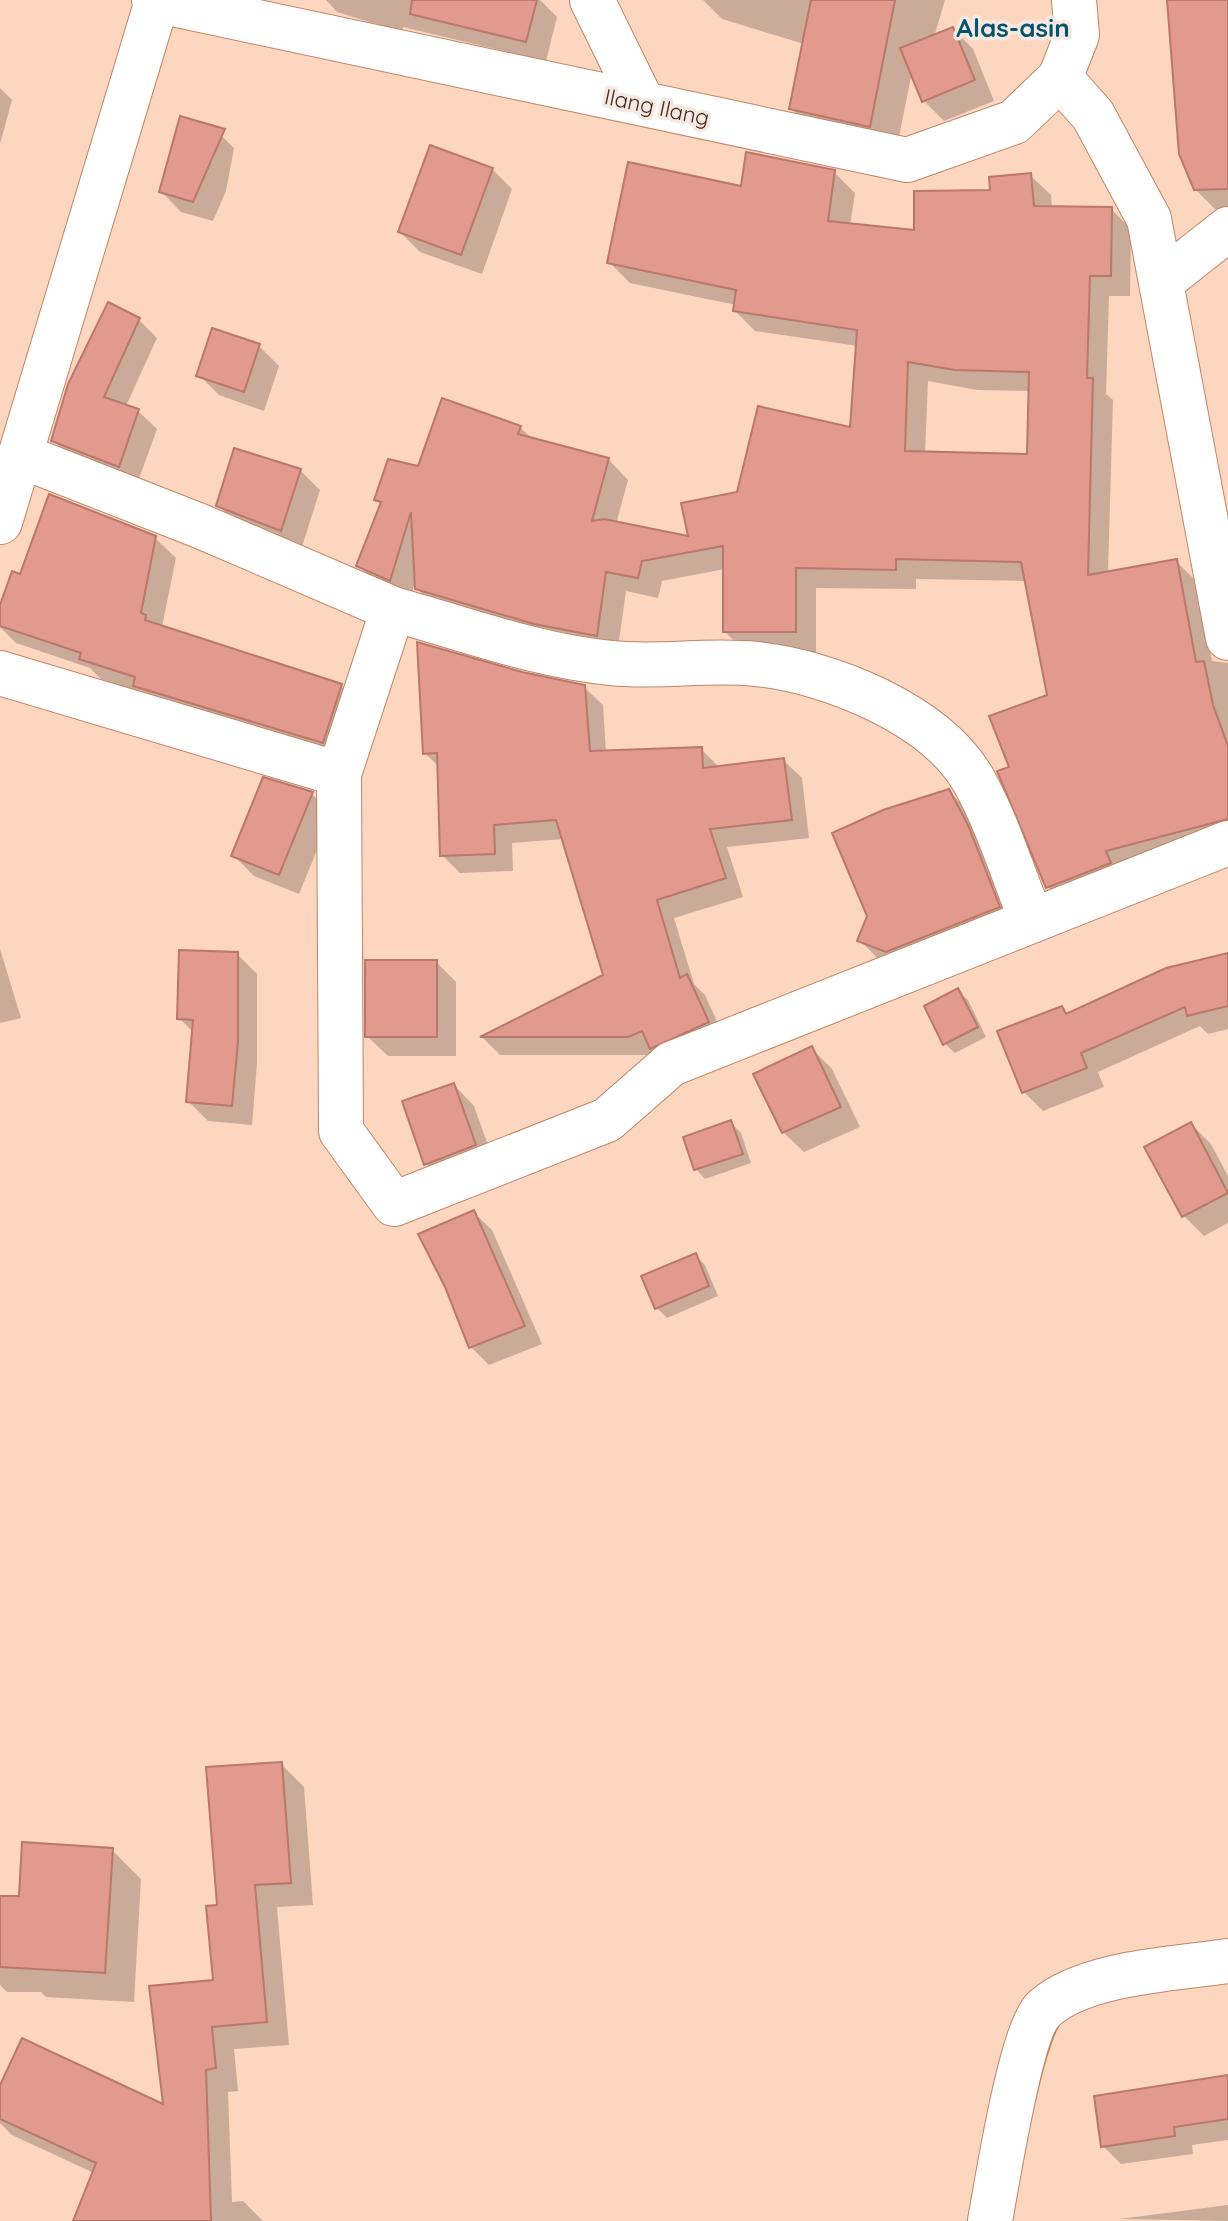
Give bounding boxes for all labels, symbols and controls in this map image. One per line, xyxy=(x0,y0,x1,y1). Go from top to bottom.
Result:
district label: Alas-asin xyxy=(956,11,1070,44)
street label: Ilang Ilang xyxy=(602,82,712,132)

